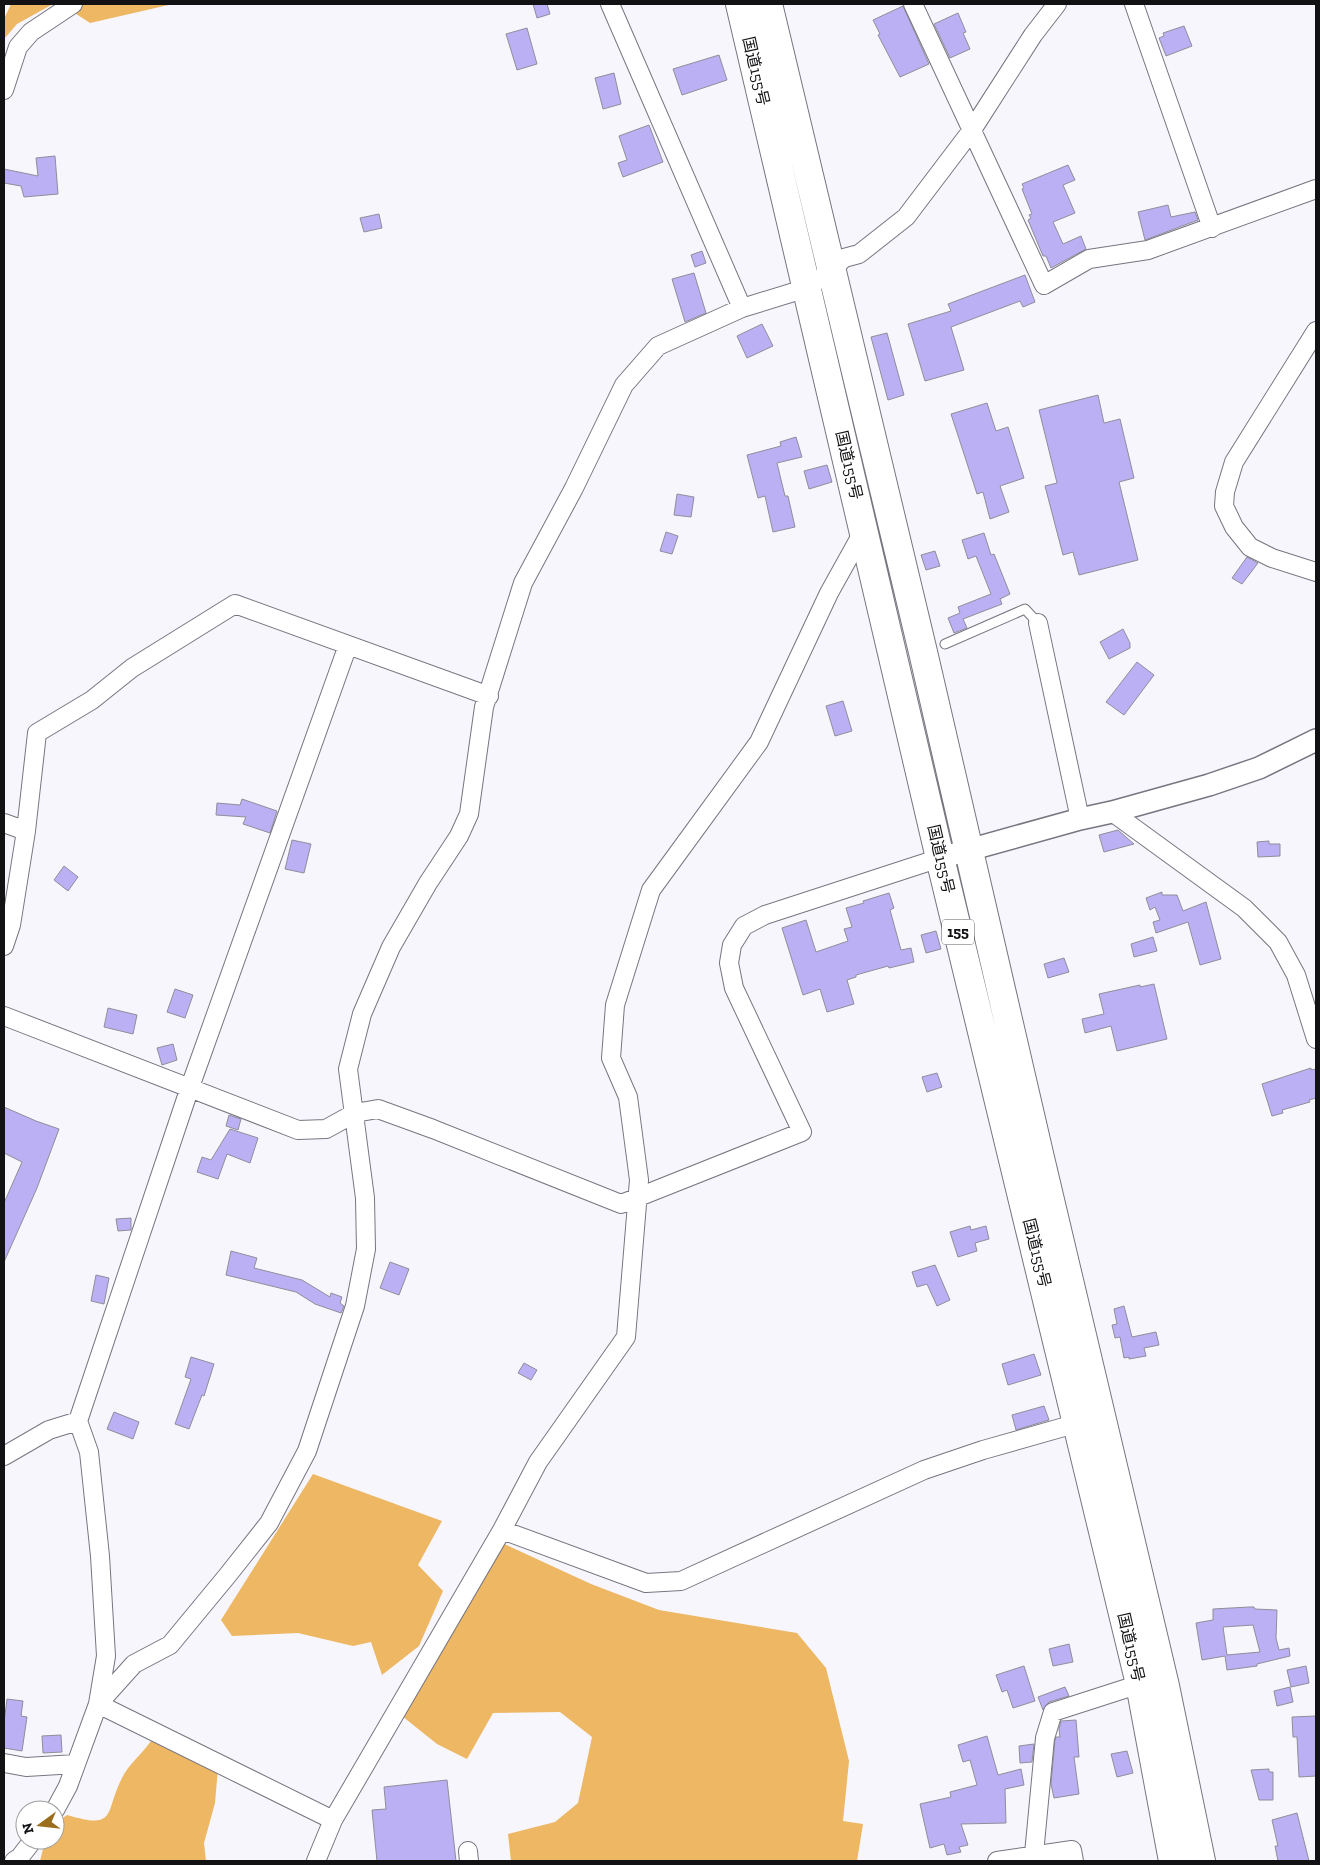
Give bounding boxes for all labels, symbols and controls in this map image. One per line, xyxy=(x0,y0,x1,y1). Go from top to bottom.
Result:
street label: 国道155号 xyxy=(739,34,773,108)
street label: 国道155号 xyxy=(832,428,866,502)
street label: 国道155号 xyxy=(924,822,958,896)
road number: 155 xyxy=(942,920,974,944)
street label: 国道155号 xyxy=(1019,1216,1055,1290)
street label: 国道155号 xyxy=(1114,1610,1148,1684)
north arrow xyxy=(15,1800,65,1850)
text: N xyxy=(18,1821,38,1836)

